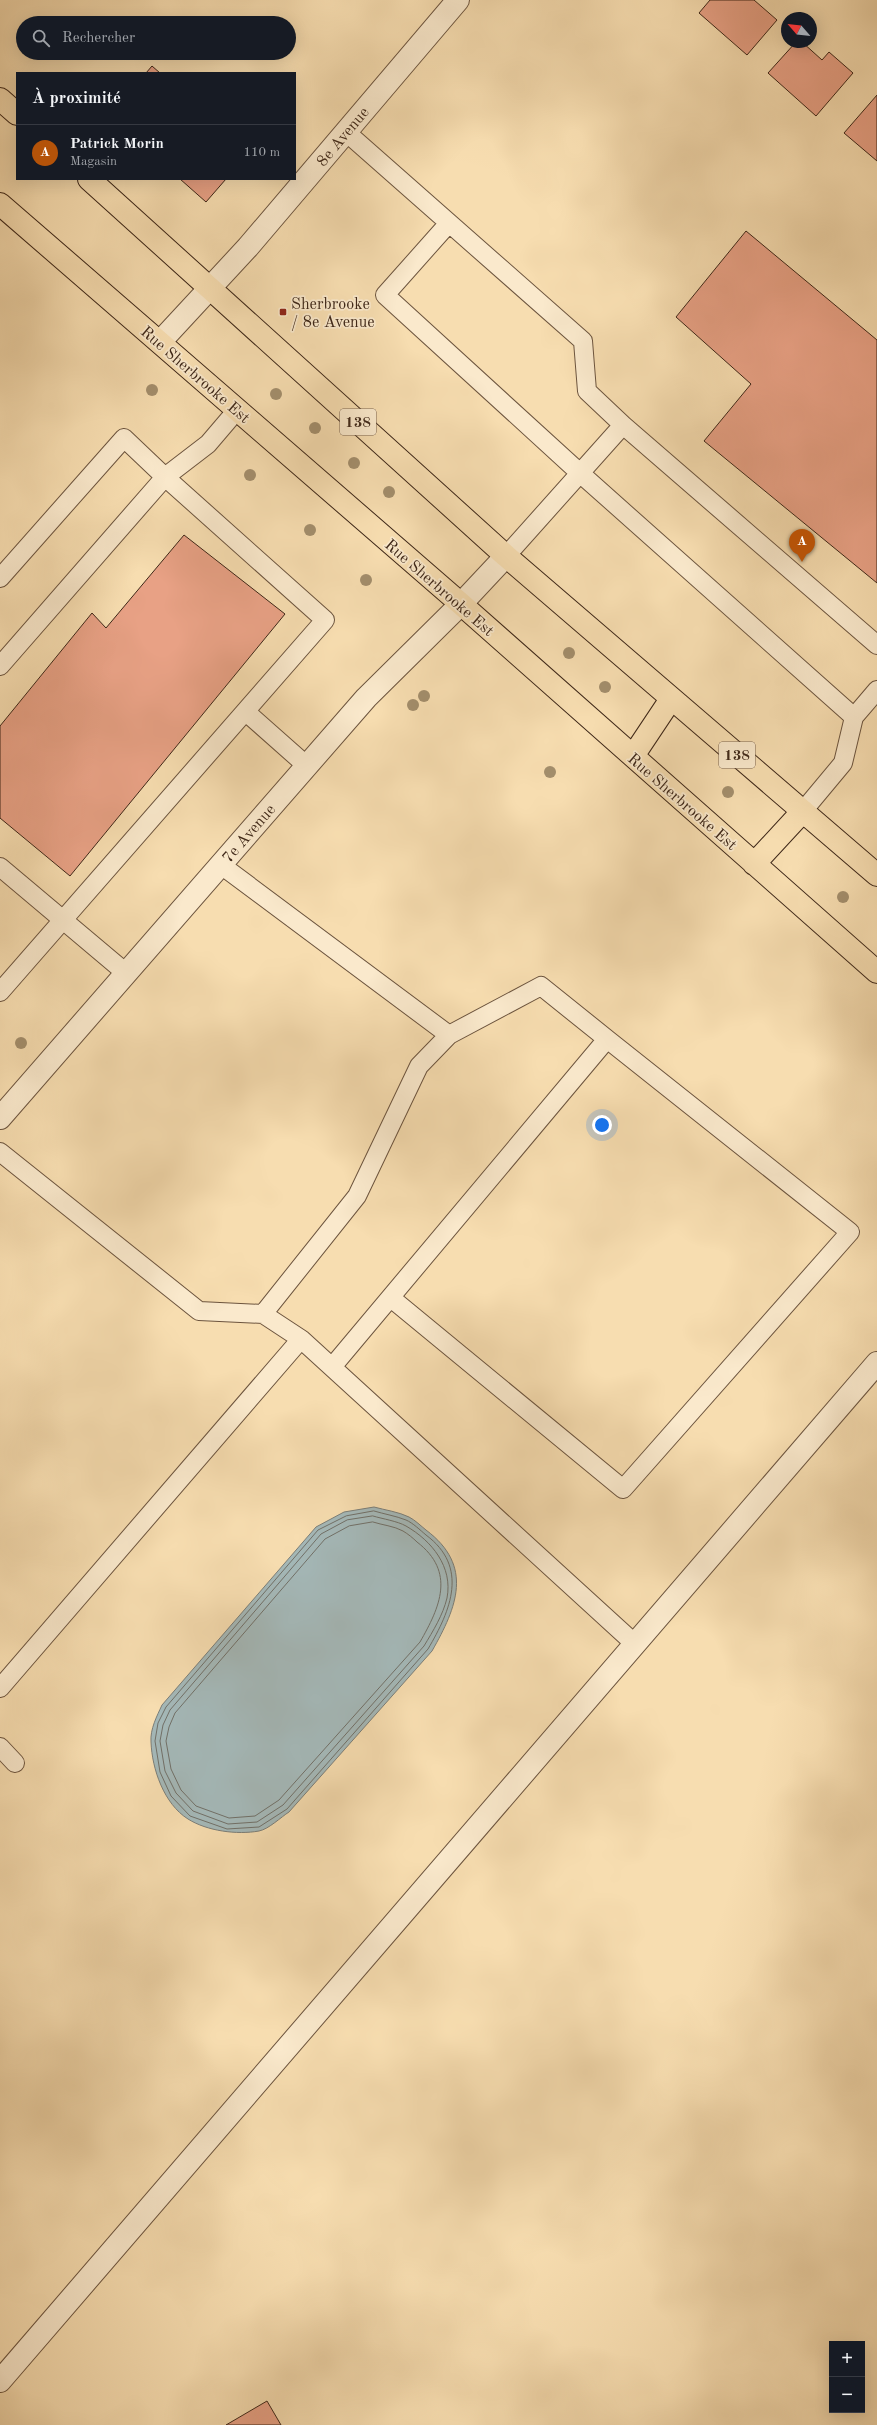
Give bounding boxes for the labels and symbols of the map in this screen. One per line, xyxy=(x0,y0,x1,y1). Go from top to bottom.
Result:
north arrow xyxy=(781,12,817,48)
street label: 8e Avenue xyxy=(314,105,373,170)
place label: Sherbrooke / 8e Avenue xyxy=(291,297,375,331)
marker: Sherbrooke / 8e Avenue xyxy=(278,307,288,317)
street label: Rue Sherbrooke Est xyxy=(137,324,253,427)
road number: 138 xyxy=(340,409,376,435)
pin: A xyxy=(789,529,815,562)
street label: Rue Sherbrooke Est xyxy=(381,537,497,640)
road number: 138 xyxy=(719,742,755,768)
street label: Rue Sherbrooke Est xyxy=(624,751,740,854)
street label: 7e Avenue xyxy=(220,802,279,867)
your location xyxy=(592,1115,612,1135)

